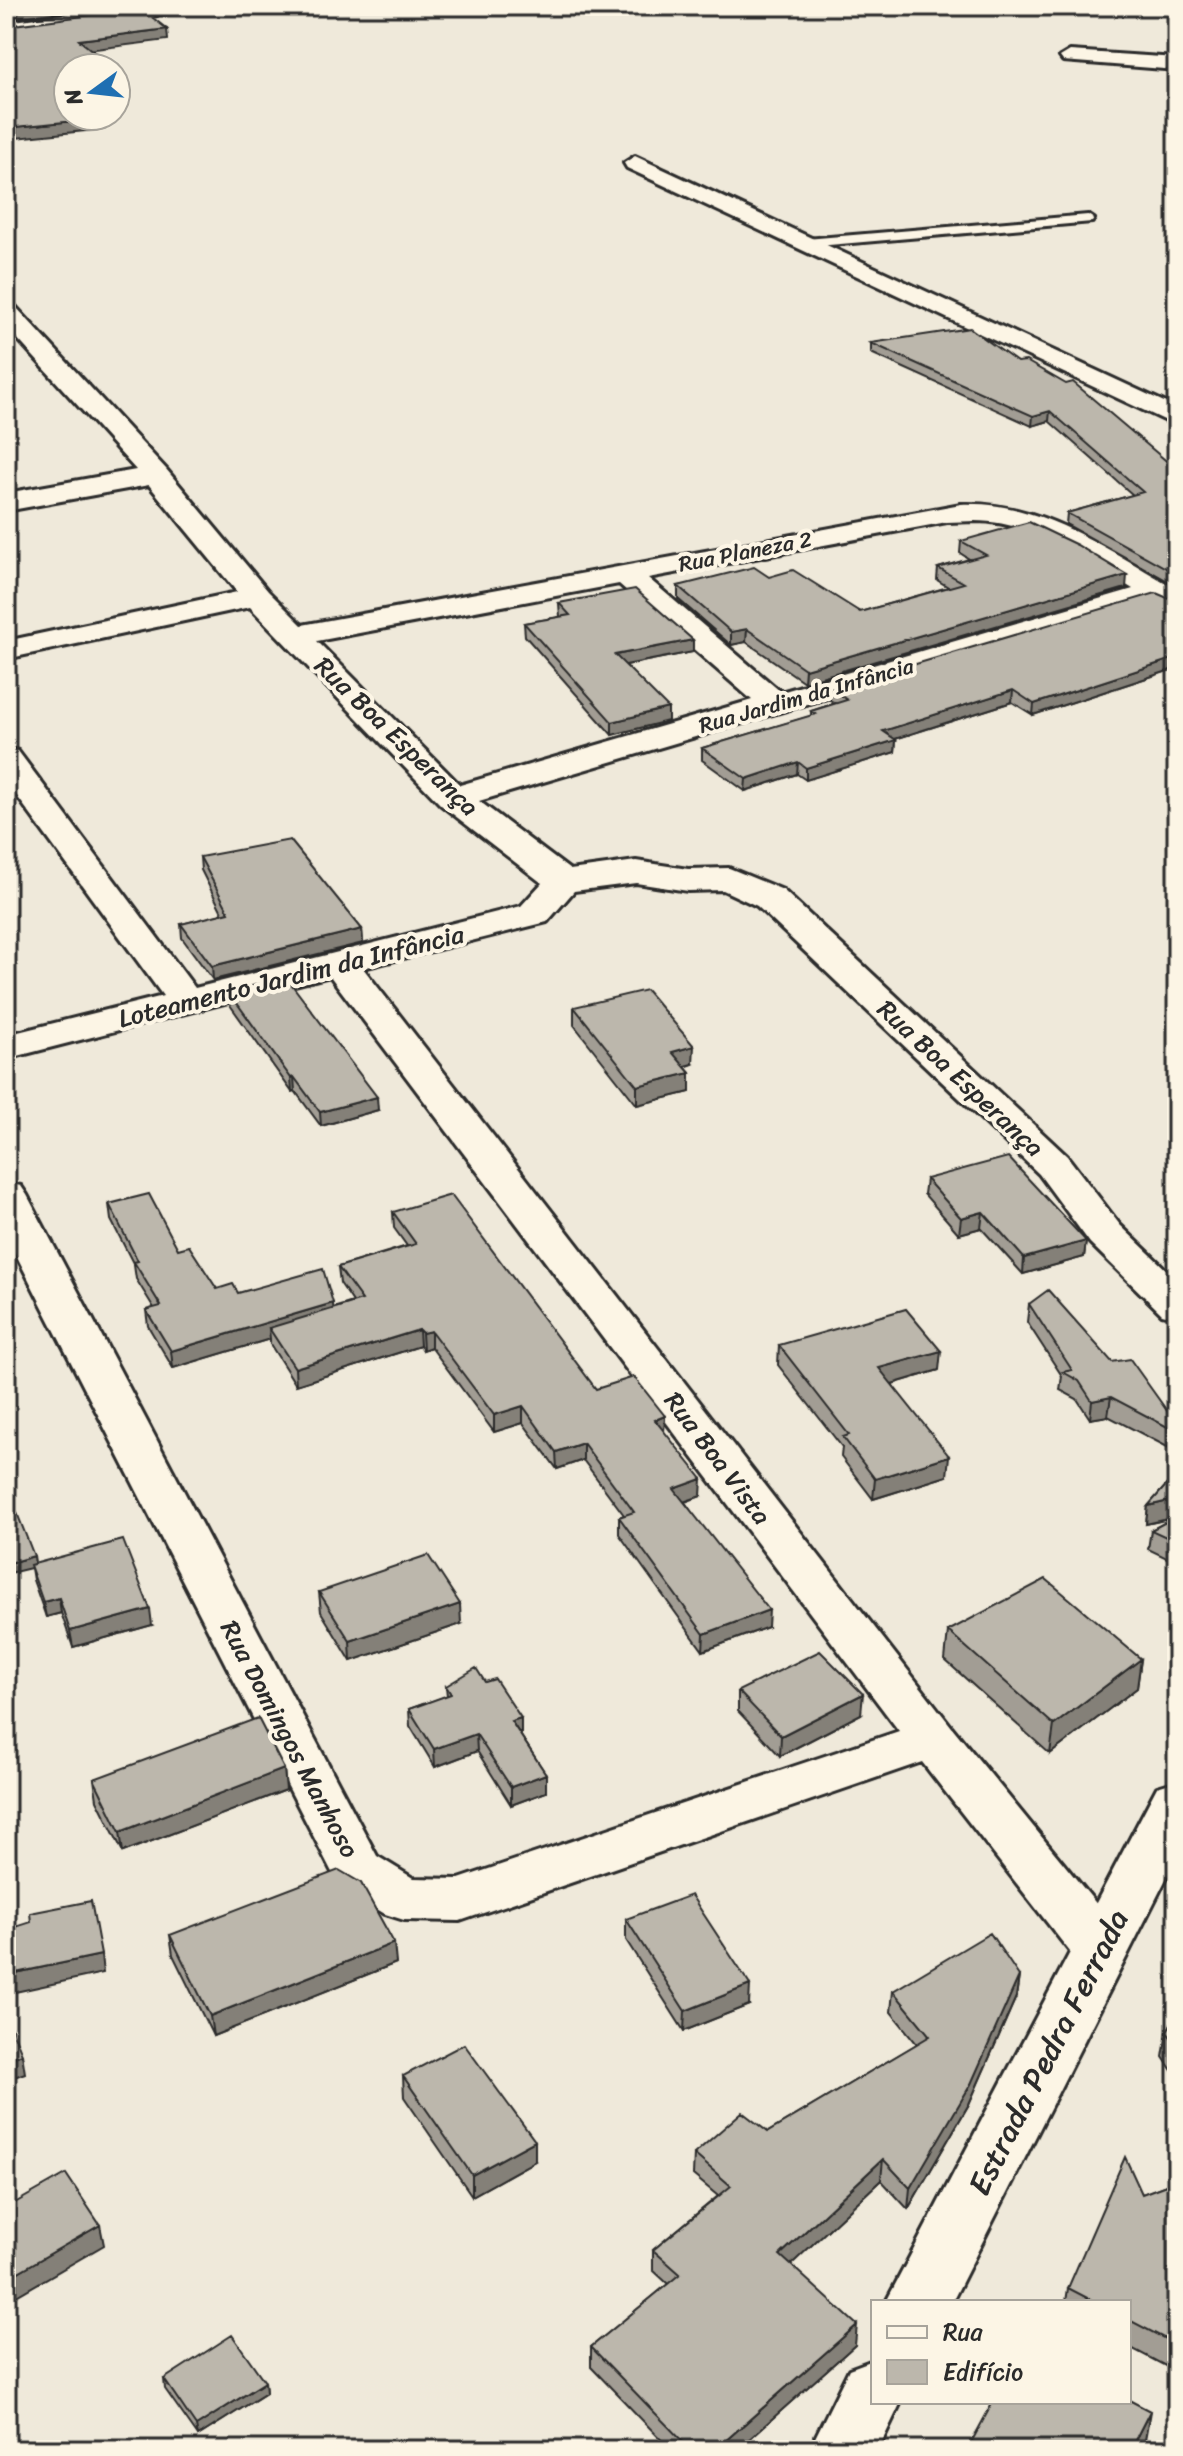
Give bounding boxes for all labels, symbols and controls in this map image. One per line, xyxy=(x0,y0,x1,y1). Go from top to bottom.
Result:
north arrow xyxy=(52,52,132,132)
text: N xyxy=(52,84,94,110)
street label: Rua Planeza 2 xyxy=(675,519,815,584)
street label: Rua Boa Esperança xyxy=(303,644,491,828)
street label: Rua Jardim da Infância xyxy=(694,646,919,745)
street label: Loteamento Jardim da Infância xyxy=(113,911,470,1041)
street label: Rua Boa Esperança xyxy=(866,987,1056,1169)
street label: Rua Boa Vista xyxy=(652,1381,784,1535)
street label: Rua Domingos Manhoso xyxy=(208,1611,372,1867)
street label: Estrada Pedra Ferrada xyxy=(951,1899,1145,2206)
legend xyxy=(871,2300,1131,2404)
text: Rua xyxy=(943,2311,983,2353)
text: Edifício xyxy=(943,2351,1023,2393)

